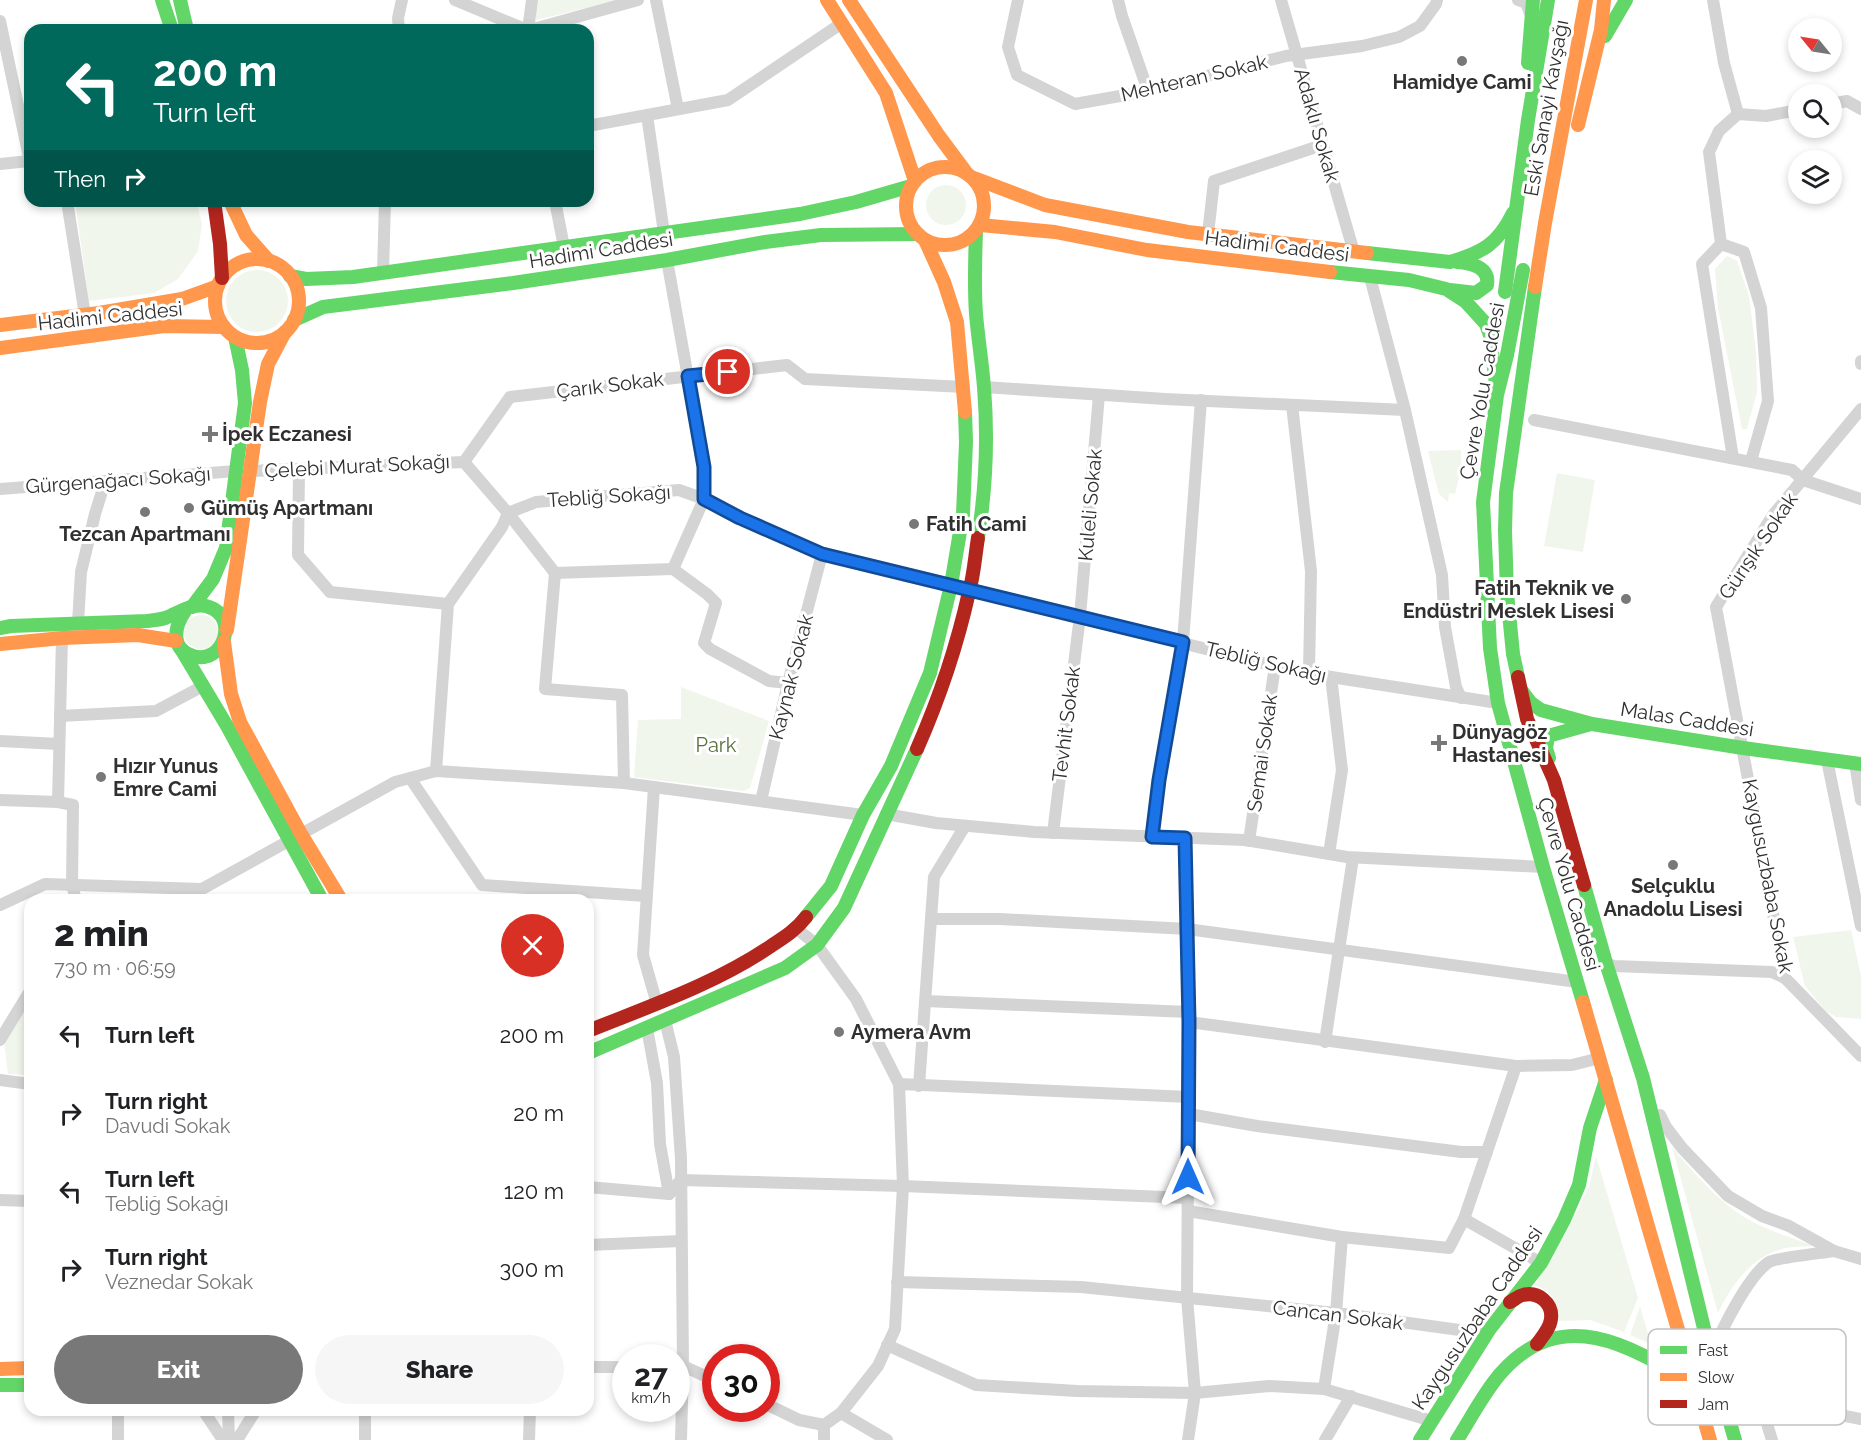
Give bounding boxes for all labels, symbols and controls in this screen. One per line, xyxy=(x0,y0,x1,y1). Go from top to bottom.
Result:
street label: Eski Sanayi Kavşağı xyxy=(1519,18,1573,198)
north arrow xyxy=(1788,18,1842,72)
map controls xyxy=(1788,18,1842,204)
text: 200 m xyxy=(153,47,277,96)
icon: left xyxy=(54,48,132,126)
street label: Mehteran Sokak xyxy=(1118,49,1270,107)
marker: Hamidye Cami xyxy=(1455,54,1469,68)
street label: Adaklı Sokak xyxy=(1289,65,1345,185)
place label: Hamidye Cami xyxy=(1392,70,1532,94)
button: search xyxy=(1788,84,1842,138)
text: Turn left xyxy=(153,97,256,128)
button: layers xyxy=(1788,150,1842,204)
icon: right xyxy=(118,162,151,195)
text: Then xyxy=(54,166,106,192)
street label: Hadimi Caddesi xyxy=(1203,225,1351,267)
street label: Hadimi Caddesi xyxy=(527,227,675,273)
street label: Hadimi Caddesi xyxy=(36,296,184,336)
street label: Çevre Yolu Caddesi xyxy=(1455,301,1509,481)
pin xyxy=(702,346,753,397)
icon: arrive xyxy=(711,355,744,388)
street label: Çarık Sokak xyxy=(555,366,665,403)
place label: İpek Eczanesi xyxy=(222,422,352,446)
marker: İpek Eczanesi xyxy=(203,427,217,441)
street label: Kuleli Sokak xyxy=(1073,447,1107,562)
street label: Çelebi Murat Sokağı xyxy=(264,449,450,483)
street label: Gürgenağacı Sokağı xyxy=(25,462,211,498)
street label: Tebliğ Sokağı xyxy=(547,480,671,512)
street label: Gürışık Sokak xyxy=(1714,488,1803,604)
place label: Gümüş Apartmanı xyxy=(201,496,373,520)
marker: Gümüş Apartmanı xyxy=(182,501,196,515)
marker: Tezcan Apartmanı xyxy=(138,505,152,519)
place label: Fatih Cami xyxy=(926,512,1027,536)
marker: Fatih Cami xyxy=(907,517,921,531)
place label: Tezcan Apartmanı xyxy=(59,522,231,546)
place label: Fatih Teknik ve Endüstri Meslek Lisesi xyxy=(1403,576,1614,623)
marker: Fatih Teknik ve Endüstri Meslek Lisesi xyxy=(1619,592,1633,606)
street label: Kaynak Sokak xyxy=(764,611,818,742)
street label: Tebliğ Sokağı xyxy=(1203,636,1329,688)
street label: Tevhit Sokak xyxy=(1047,665,1085,783)
street label: Semai Sokak xyxy=(1242,692,1282,813)
street label: Malas Caddesi xyxy=(1619,697,1755,741)
place label: Dünyagöz Hastanesi xyxy=(1452,720,1547,767)
park label: Park xyxy=(696,733,737,757)
marker: Dünyagöz Hastanesi xyxy=(1430,734,1448,752)
place label: Hızır Yunus Emre Cami xyxy=(113,754,218,801)
marker: Hızır Yunus Emre Cami xyxy=(94,770,108,784)
street label: Kaygusuzbaba Sokak xyxy=(1737,777,1799,975)
street label: Çevre Yolu Caddesi xyxy=(1533,794,1605,974)
marker: Selçuklu Anadolu Lisesi xyxy=(1666,858,1680,872)
place label: Selçuklu Anadolu Lisesi xyxy=(1603,874,1743,921)
text: 2 min xyxy=(54,912,149,954)
button: close xyxy=(501,914,564,977)
text: 730 m · 06:59 xyxy=(54,956,176,980)
icon: left xyxy=(54,1019,87,1052)
place label: Aymera Avm xyxy=(851,1020,971,1044)
text: Turn left xyxy=(105,1022,195,1048)
text: 200 m xyxy=(500,1022,564,1048)
marker: Aymera Avm xyxy=(832,1025,846,1039)
text: Turn right xyxy=(105,1088,208,1114)
icon: right xyxy=(54,1097,87,1130)
text: 20 m xyxy=(513,1100,564,1126)
text: Davudi Sokak xyxy=(105,1114,230,1138)
position arrow xyxy=(1156,1145,1220,1209)
text: Turn left xyxy=(105,1166,195,1192)
icon: left xyxy=(54,1175,87,1208)
text: 120 m xyxy=(504,1178,564,1204)
text: Tebliğ Sokağı xyxy=(105,1192,229,1216)
street label: Kaygusuzbaba Caddesi xyxy=(1407,1222,1547,1414)
text: Turn right xyxy=(105,1244,208,1270)
icon: right xyxy=(54,1253,87,1286)
text: 300 m xyxy=(499,1256,564,1282)
text: Veznedar Sokak xyxy=(105,1270,253,1294)
street label: Cancan Sokak xyxy=(1272,1295,1405,1335)
legend xyxy=(1648,1329,1846,1425)
button: Exit xyxy=(54,1335,303,1404)
button: Share xyxy=(315,1335,564,1404)
text: Fast xyxy=(1698,1341,1729,1360)
speed limit sign: 30 xyxy=(702,1344,780,1422)
text: 27 xyxy=(634,1358,668,1393)
text: Slow xyxy=(1698,1368,1734,1387)
text: km/h xyxy=(631,1389,671,1407)
text: Jam xyxy=(1698,1395,1729,1414)

